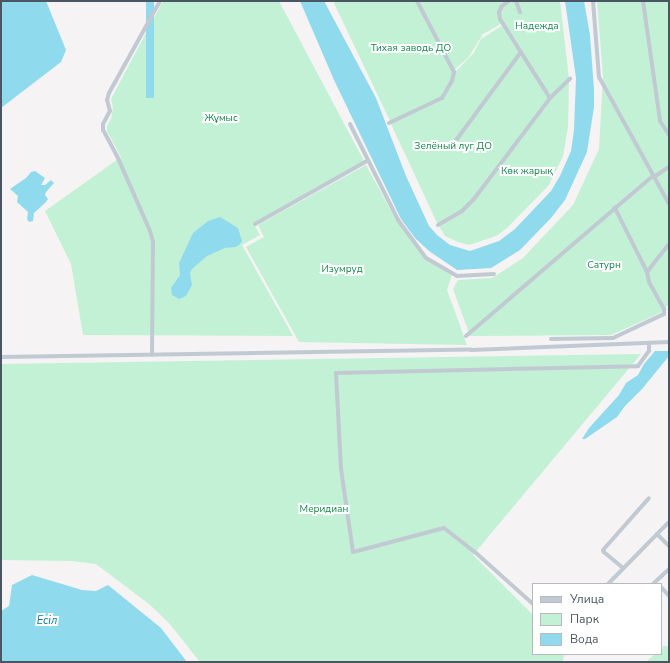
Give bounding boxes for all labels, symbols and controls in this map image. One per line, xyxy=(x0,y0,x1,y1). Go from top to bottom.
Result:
park label: Надежда xyxy=(515,21,559,33)
park label: Тихая заводь ДО xyxy=(371,43,451,55)
park label: Жұмыс xyxy=(204,113,238,125)
park label: Зелёный луг ДО xyxy=(414,141,492,153)
park label: Көк жарық xyxy=(501,166,553,178)
park label: Сатурн xyxy=(587,260,621,272)
park label: Изумруд xyxy=(321,264,363,276)
park label: Меридиан xyxy=(300,504,348,516)
legend xyxy=(532,583,662,655)
text: Улица xyxy=(570,591,604,607)
text: Парк xyxy=(570,611,599,627)
water label: Есіл xyxy=(37,614,57,628)
text: Вода xyxy=(570,631,598,647)

